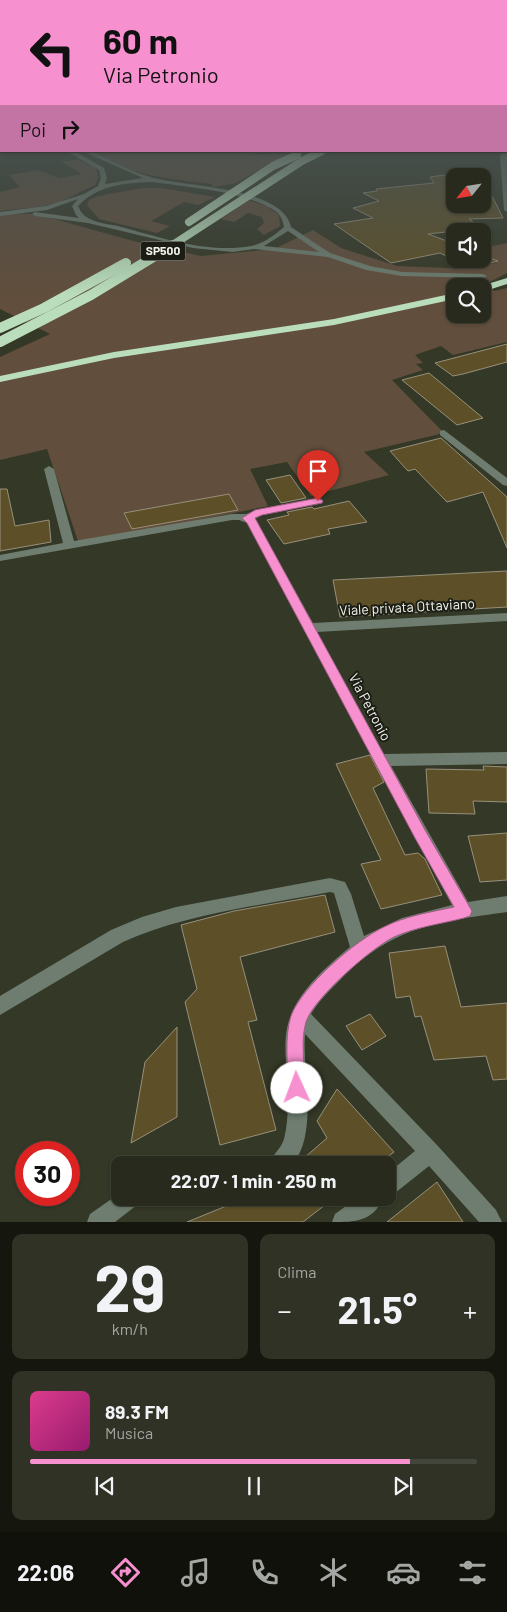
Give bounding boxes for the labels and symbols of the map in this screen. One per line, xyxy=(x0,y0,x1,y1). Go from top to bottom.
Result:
north arrow xyxy=(446,168,491,212)
road number: SP500 xyxy=(140,242,186,260)
pin xyxy=(297,450,339,501)
street label: Viale privata Ottaviano xyxy=(339,594,475,619)
street label: Via Petronio xyxy=(346,670,395,743)
position arrow xyxy=(270,1061,322,1113)
speed limit sign: 30 xyxy=(15,1141,80,1206)

